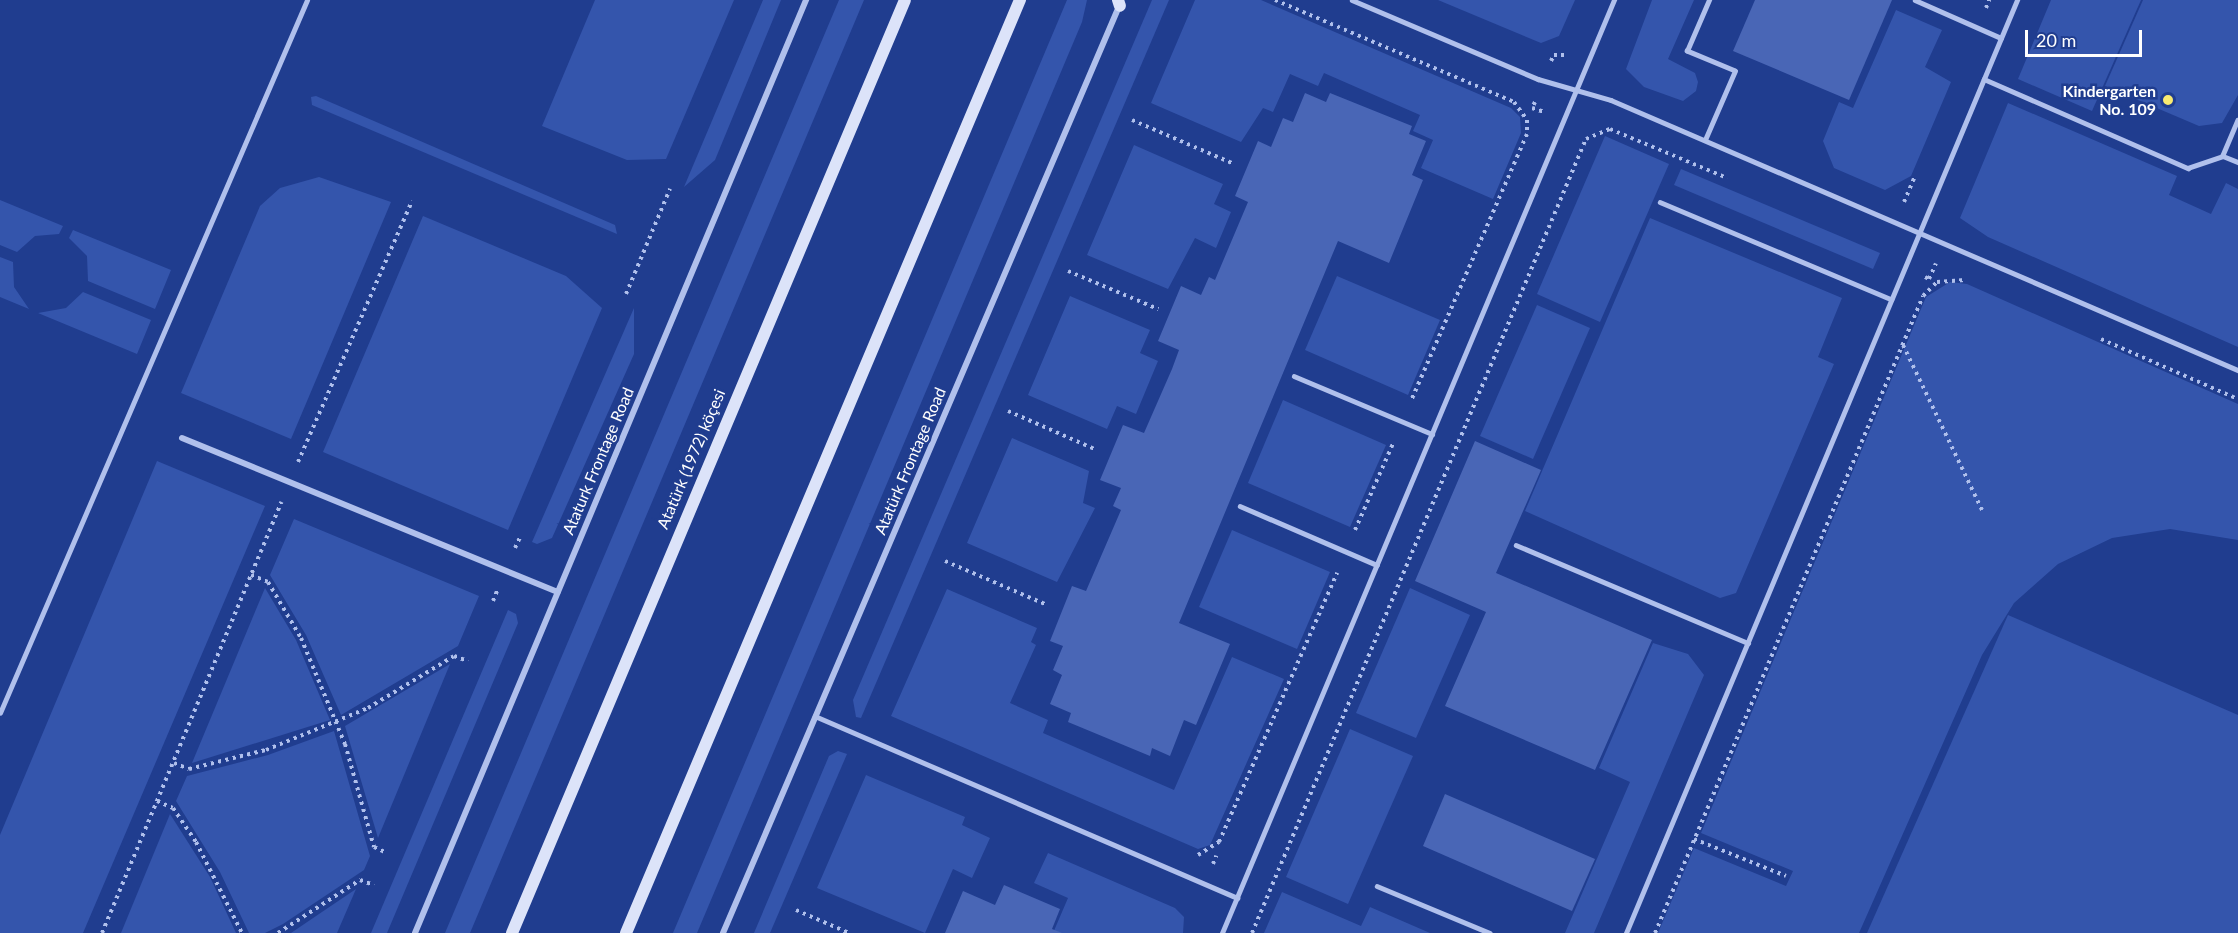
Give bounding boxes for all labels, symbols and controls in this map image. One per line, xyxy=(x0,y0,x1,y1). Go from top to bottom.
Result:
scale bar xyxy=(2028,18,2145,56)
text: 20 m xyxy=(2036,29,2076,51)
place label: Kindergarten No. 109 xyxy=(2062,81,2156,119)
marker: Kindergarten No. 109 xyxy=(2161,93,2175,107)
street label: Ataturk Frontage Road xyxy=(558,384,638,538)
street label: Atatürk Frontage Road xyxy=(870,384,950,538)
street label: Atatürk (1972) köçesi xyxy=(653,386,729,532)

